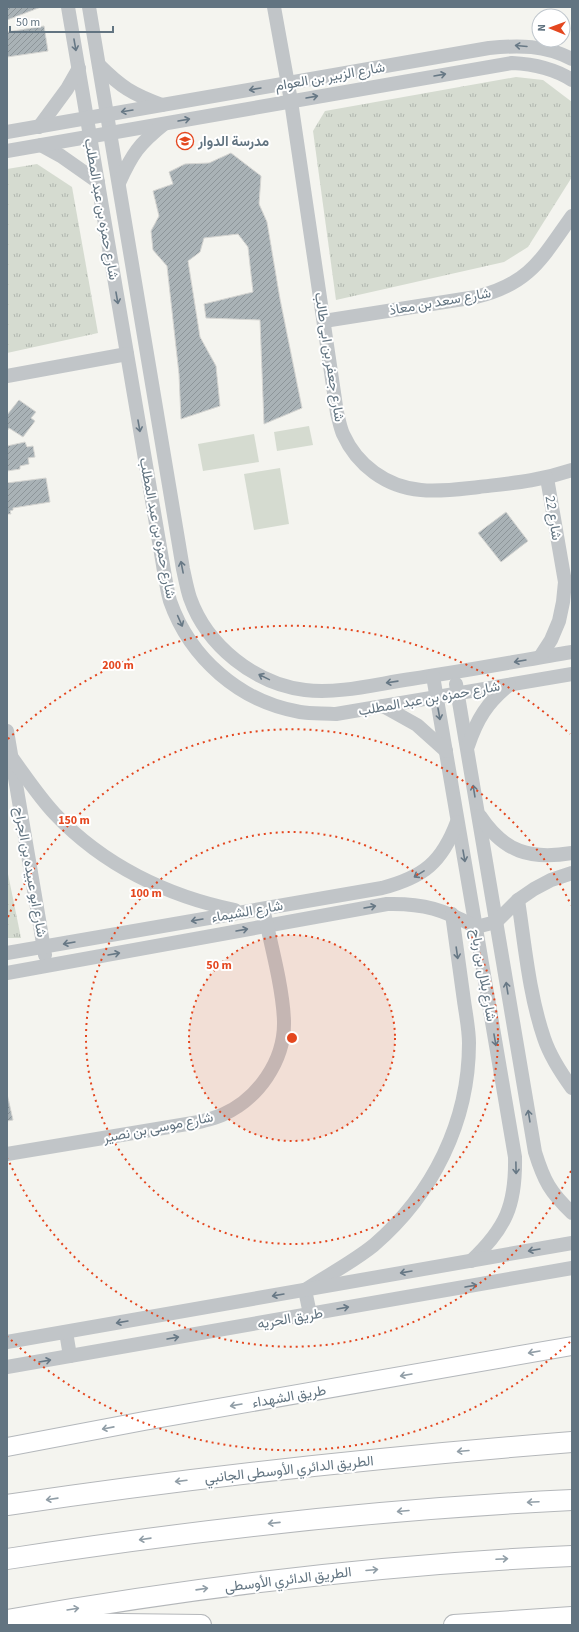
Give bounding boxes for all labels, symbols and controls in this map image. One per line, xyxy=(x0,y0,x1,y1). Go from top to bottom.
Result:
scale bar xyxy=(10,8,113,34)
north arrow xyxy=(531,8,571,48)
text: 50 m xyxy=(16,14,40,31)
text: N xyxy=(534,24,549,32)
one-way arrow xyxy=(71,39,79,52)
one-way arrow xyxy=(515,42,528,50)
street label: شارع الزبير بن العوام xyxy=(274,57,387,96)
one-way arrow xyxy=(433,71,446,79)
one-way arrow xyxy=(249,85,262,93)
one-way arrow xyxy=(305,93,318,101)
one-way arrow xyxy=(121,108,134,116)
one-way arrow xyxy=(177,115,190,123)
school or university icon: مدرسة الدوار xyxy=(175,131,195,151)
place label: مدرسة الدوار xyxy=(197,132,270,152)
street label: شارع حمزه بن عبد المطلب xyxy=(79,137,123,282)
street label: شارع سعد بن معاذ xyxy=(388,283,493,321)
one-way arrow xyxy=(114,291,122,304)
street label: شارع جعفر بن ابى طالب xyxy=(309,291,349,423)
one-way arrow xyxy=(135,419,143,432)
street label: شارع حمزه بن عبد المطلب xyxy=(133,456,181,601)
street label: شارع 22 xyxy=(540,494,566,542)
one-way arrow xyxy=(178,561,186,574)
one-way arrow xyxy=(176,615,184,627)
text: 200 m xyxy=(102,657,134,674)
one-way arrow xyxy=(514,657,527,665)
one-way arrow xyxy=(259,673,271,681)
street label: شارع حمزه بن عبد المطلب xyxy=(357,677,502,721)
one-way arrow xyxy=(386,678,399,686)
one-way arrow xyxy=(436,708,444,721)
one-way arrow xyxy=(470,785,478,798)
street label: شارع ابو عبيده بن الجراح xyxy=(9,805,51,939)
text: 150 m xyxy=(58,812,90,829)
one-way arrow xyxy=(460,850,468,863)
one-way arrow xyxy=(414,870,425,878)
text: 100 m xyxy=(130,885,162,902)
street label: شارع الشيماء xyxy=(210,896,285,928)
one-way arrow xyxy=(363,903,376,911)
one-way arrow xyxy=(191,916,204,924)
one-way arrow xyxy=(235,926,248,934)
street label: شارع بلال بن رباح xyxy=(465,927,501,1023)
one-way arrow xyxy=(63,939,76,947)
one-way arrow xyxy=(453,946,461,959)
one-way arrow xyxy=(107,949,120,957)
text: 50 m xyxy=(206,957,232,974)
one-way arrow xyxy=(503,982,511,995)
centre of rings xyxy=(285,1031,299,1045)
one-way arrow xyxy=(491,1033,499,1046)
street label: شارع موسى بن نصير xyxy=(101,1108,215,1149)
one-way arrow xyxy=(525,1110,533,1123)
one-way arrow xyxy=(512,1161,519,1174)
one-way arrow xyxy=(527,1246,540,1254)
one-way arrow xyxy=(399,1268,412,1276)
one-way arrow xyxy=(464,1282,477,1290)
one-way arrow xyxy=(271,1291,284,1299)
street label: طريق الحريه xyxy=(256,1303,325,1335)
one-way arrow xyxy=(336,1304,349,1312)
one-way arrow xyxy=(116,1318,129,1326)
one-way arrow xyxy=(167,1334,180,1342)
one-way arrow xyxy=(527,1349,540,1357)
one-way arrow xyxy=(39,1356,52,1364)
one-way arrow xyxy=(399,1371,412,1379)
street label: طريق الشهداء xyxy=(251,1381,328,1413)
one-way arrow xyxy=(230,1401,243,1409)
one-way arrow xyxy=(102,1424,115,1432)
one-way arrow xyxy=(457,1448,470,1455)
street label: الطريق الدائري الأوسطى الجانبي xyxy=(204,1451,375,1490)
one-way arrow xyxy=(175,1477,188,1485)
one-way arrow xyxy=(46,1495,59,1503)
one-way arrow xyxy=(527,1498,540,1505)
one-way arrow xyxy=(397,1507,410,1515)
one-way arrow xyxy=(268,1520,281,1527)
one-way arrow xyxy=(139,1535,152,1543)
one-way arrow xyxy=(495,1556,508,1563)
street label: الطريق الدائري الأوسطى xyxy=(224,1562,353,1599)
one-way arrow xyxy=(365,1566,378,1573)
one-way arrow xyxy=(195,1586,208,1593)
one-way arrow xyxy=(66,1605,79,1613)

